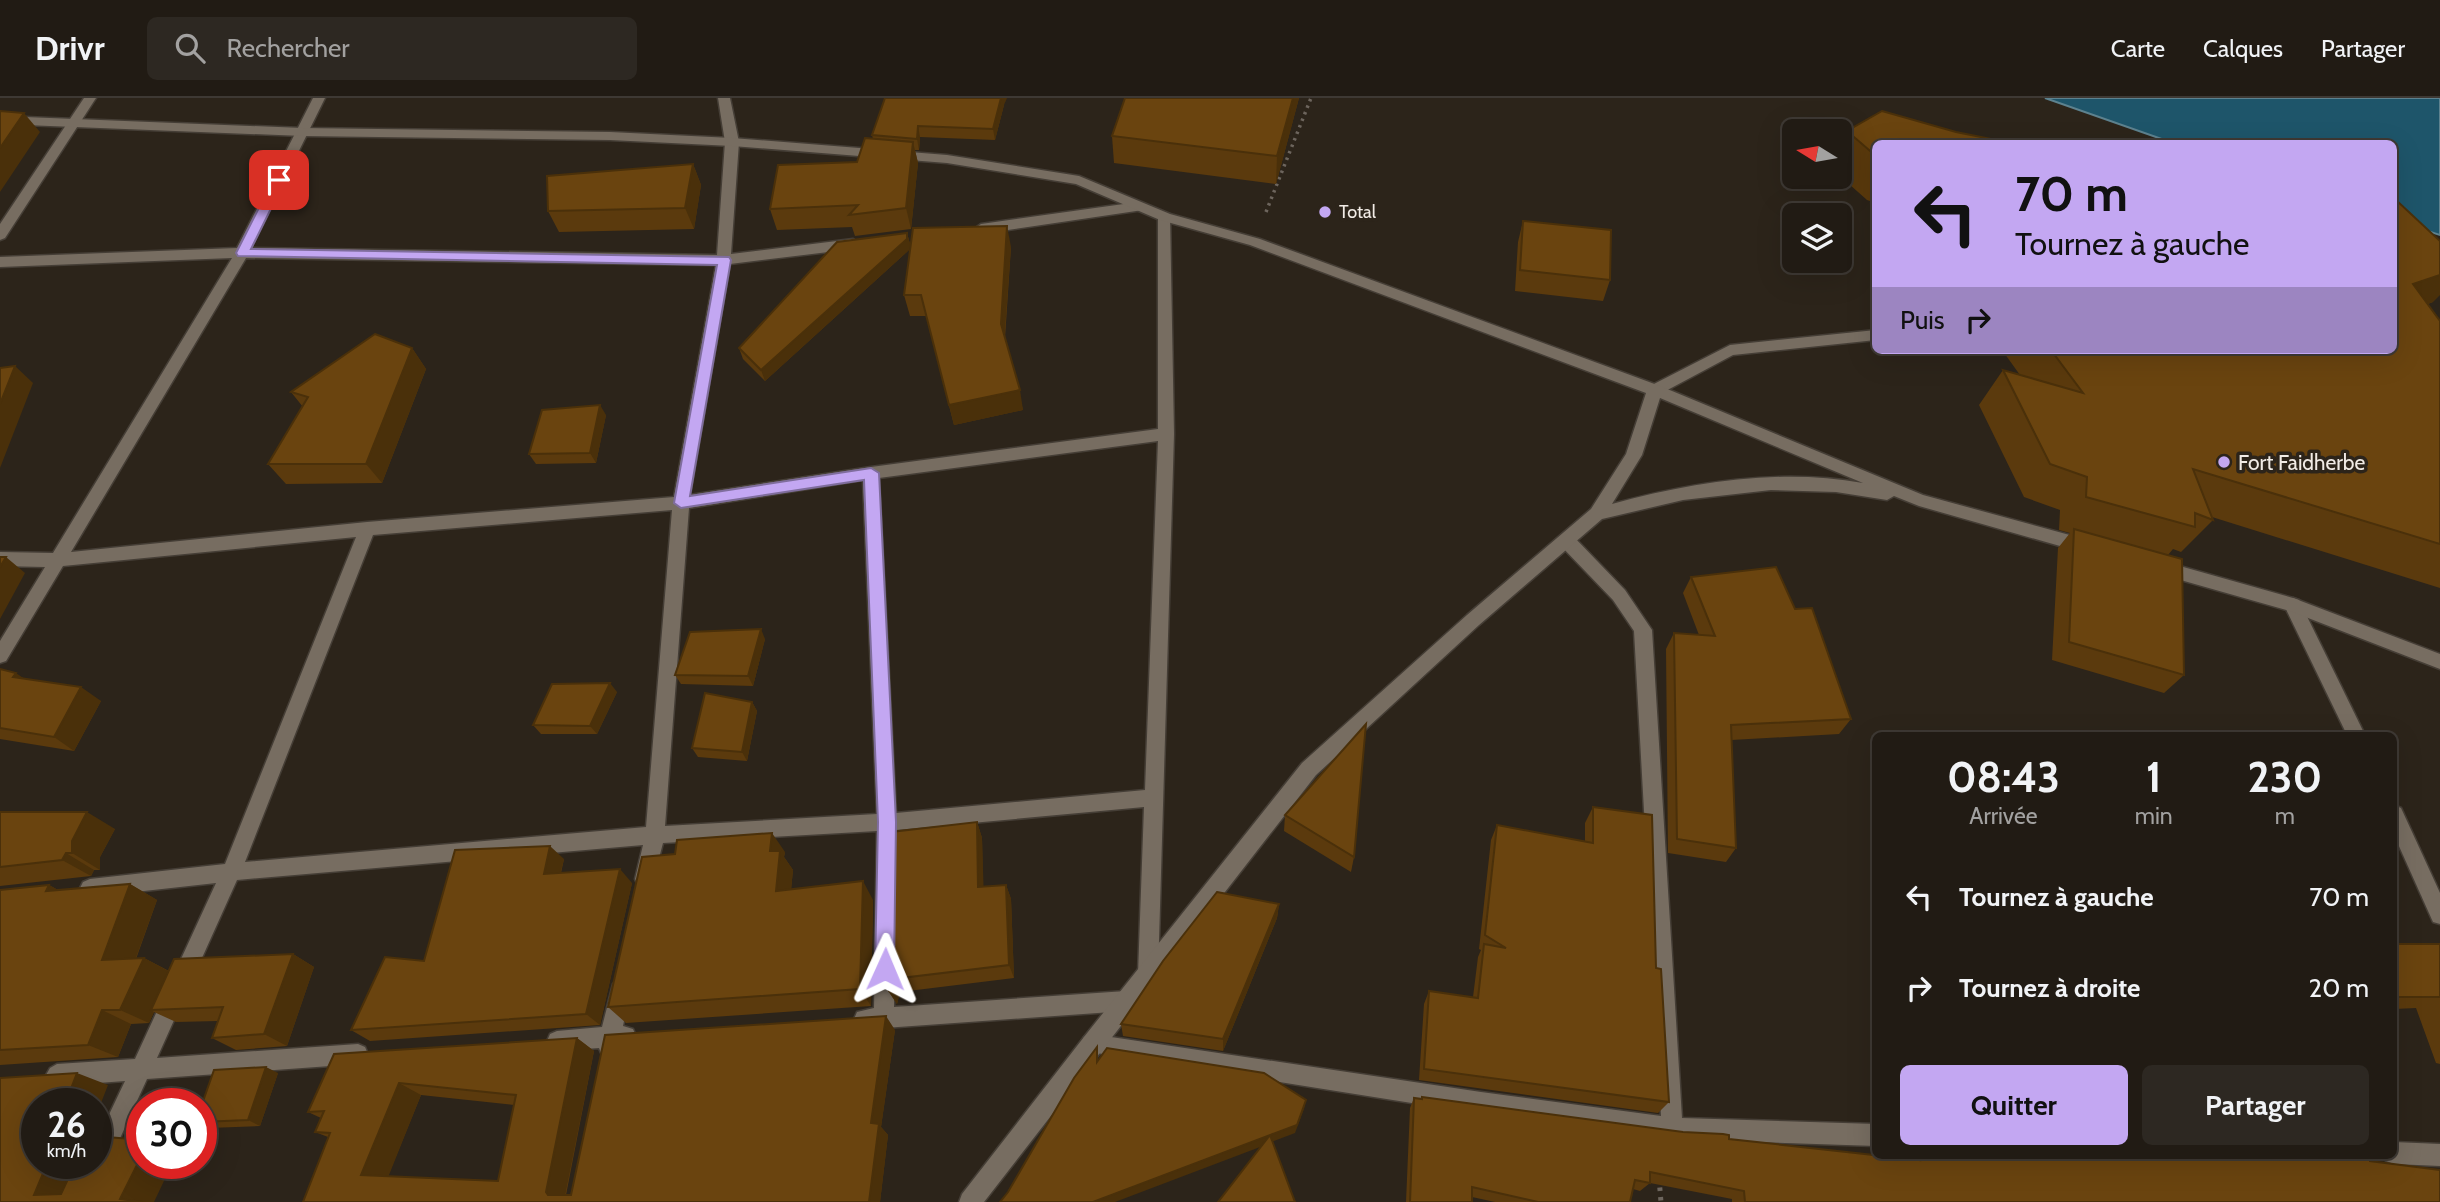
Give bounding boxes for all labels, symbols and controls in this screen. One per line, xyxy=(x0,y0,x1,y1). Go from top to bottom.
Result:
search box xyxy=(147,17,637,80)
text: Drivr xyxy=(35,28,105,68)
icon: search xyxy=(171,29,209,67)
text: Rechercher xyxy=(227,32,350,64)
text: Carte xyxy=(2111,34,2165,63)
text: Calques xyxy=(2203,34,2283,63)
text: Partager xyxy=(2321,34,2405,63)
north arrow xyxy=(1782,119,1852,189)
map controls xyxy=(1782,119,1852,273)
pin xyxy=(249,150,309,210)
icon: arrive xyxy=(260,161,298,199)
text: 70 m xyxy=(2015,164,2128,223)
icon: left xyxy=(1900,168,1991,259)
place label: Total xyxy=(1339,201,1377,223)
button: layers xyxy=(1782,203,1852,273)
marker: Total xyxy=(1317,204,1333,220)
text: Tournez à gauche xyxy=(2015,224,2249,263)
icon: right xyxy=(1959,301,1997,339)
text: Puis xyxy=(1900,304,1945,336)
place label: Fort Faidherbe xyxy=(2238,450,2365,475)
marker: Fort Faidherbe xyxy=(2216,454,2232,470)
text: 08:43 xyxy=(1947,751,2060,803)
text: 1 xyxy=(2146,751,2162,803)
text: 230 xyxy=(2248,751,2322,803)
text: Arrivée xyxy=(1969,802,2038,830)
text: min xyxy=(2135,802,2173,830)
text: m xyxy=(2275,802,2295,830)
icon: left xyxy=(1900,878,1938,916)
text: Tournez à gauche xyxy=(1959,881,2154,913)
text: 70 m xyxy=(2309,881,2369,913)
position arrow xyxy=(848,932,922,1006)
icon: right xyxy=(1900,969,1938,1007)
text: Tournez à droite xyxy=(1959,972,2141,1004)
text: 20 m xyxy=(2309,972,2369,1004)
button: Quitter xyxy=(1900,1065,2128,1145)
button: Partager xyxy=(2142,1065,2369,1145)
speed limit sign: 30 xyxy=(126,1088,217,1179)
text: 26 xyxy=(47,1103,86,1146)
text: km/h xyxy=(47,1140,86,1162)

